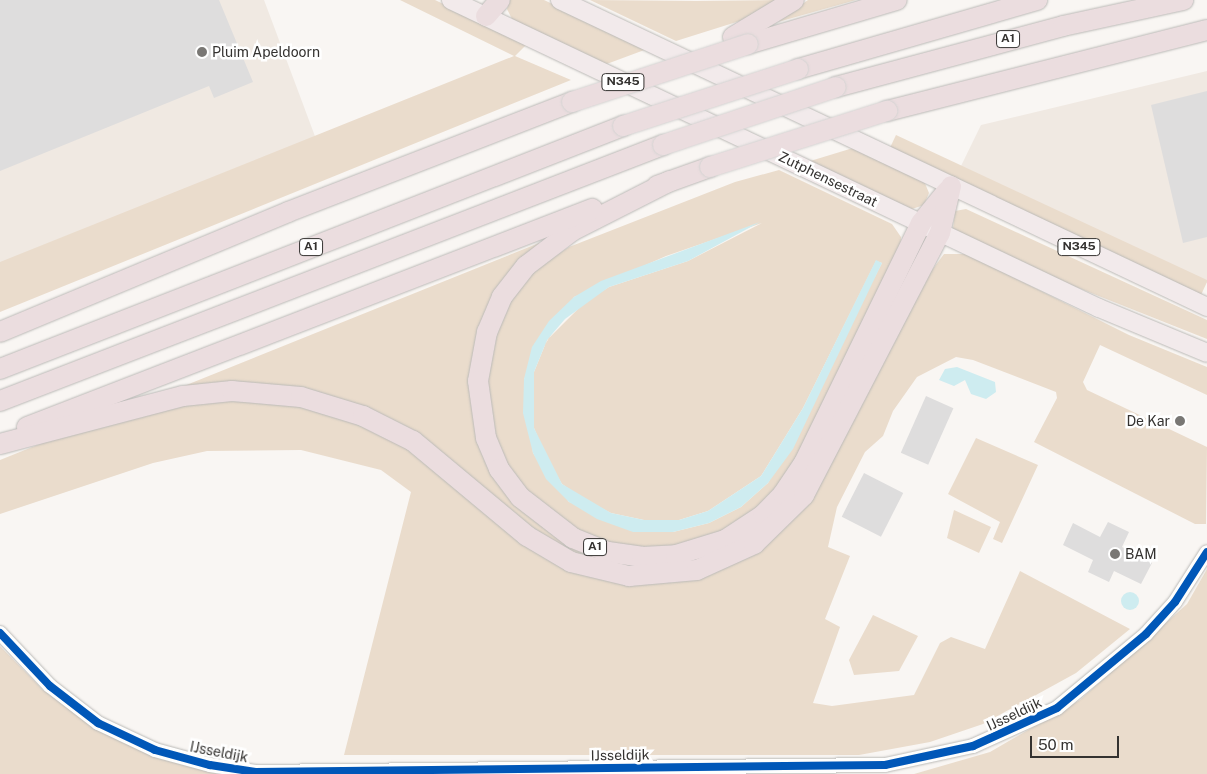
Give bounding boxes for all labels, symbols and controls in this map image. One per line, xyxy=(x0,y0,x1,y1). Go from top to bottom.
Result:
road number: A1 xyxy=(996,30,1020,48)
place label: Pluim Apeldoorn xyxy=(212,44,320,60)
marker: Pluim Apeldoorn xyxy=(196,46,208,58)
road number: N345 xyxy=(600,72,646,91)
street label: Zutphensestraat xyxy=(776,148,880,210)
road number: A1 xyxy=(298,238,324,256)
road number: N345 xyxy=(1056,238,1102,256)
place label: De Kar xyxy=(1126,413,1170,429)
marker: De Kar xyxy=(1174,415,1186,427)
road number: A1 xyxy=(582,538,608,556)
place label: BAM xyxy=(1125,546,1157,562)
marker: BAM xyxy=(1109,548,1121,560)
street label: IJsseldijk xyxy=(984,694,1044,734)
scale bar xyxy=(1032,726,1121,758)
text: 50 m xyxy=(1038,736,1073,753)
street label: IJsseldijk xyxy=(188,738,250,766)
street label: IJsseldijk xyxy=(590,746,650,764)

